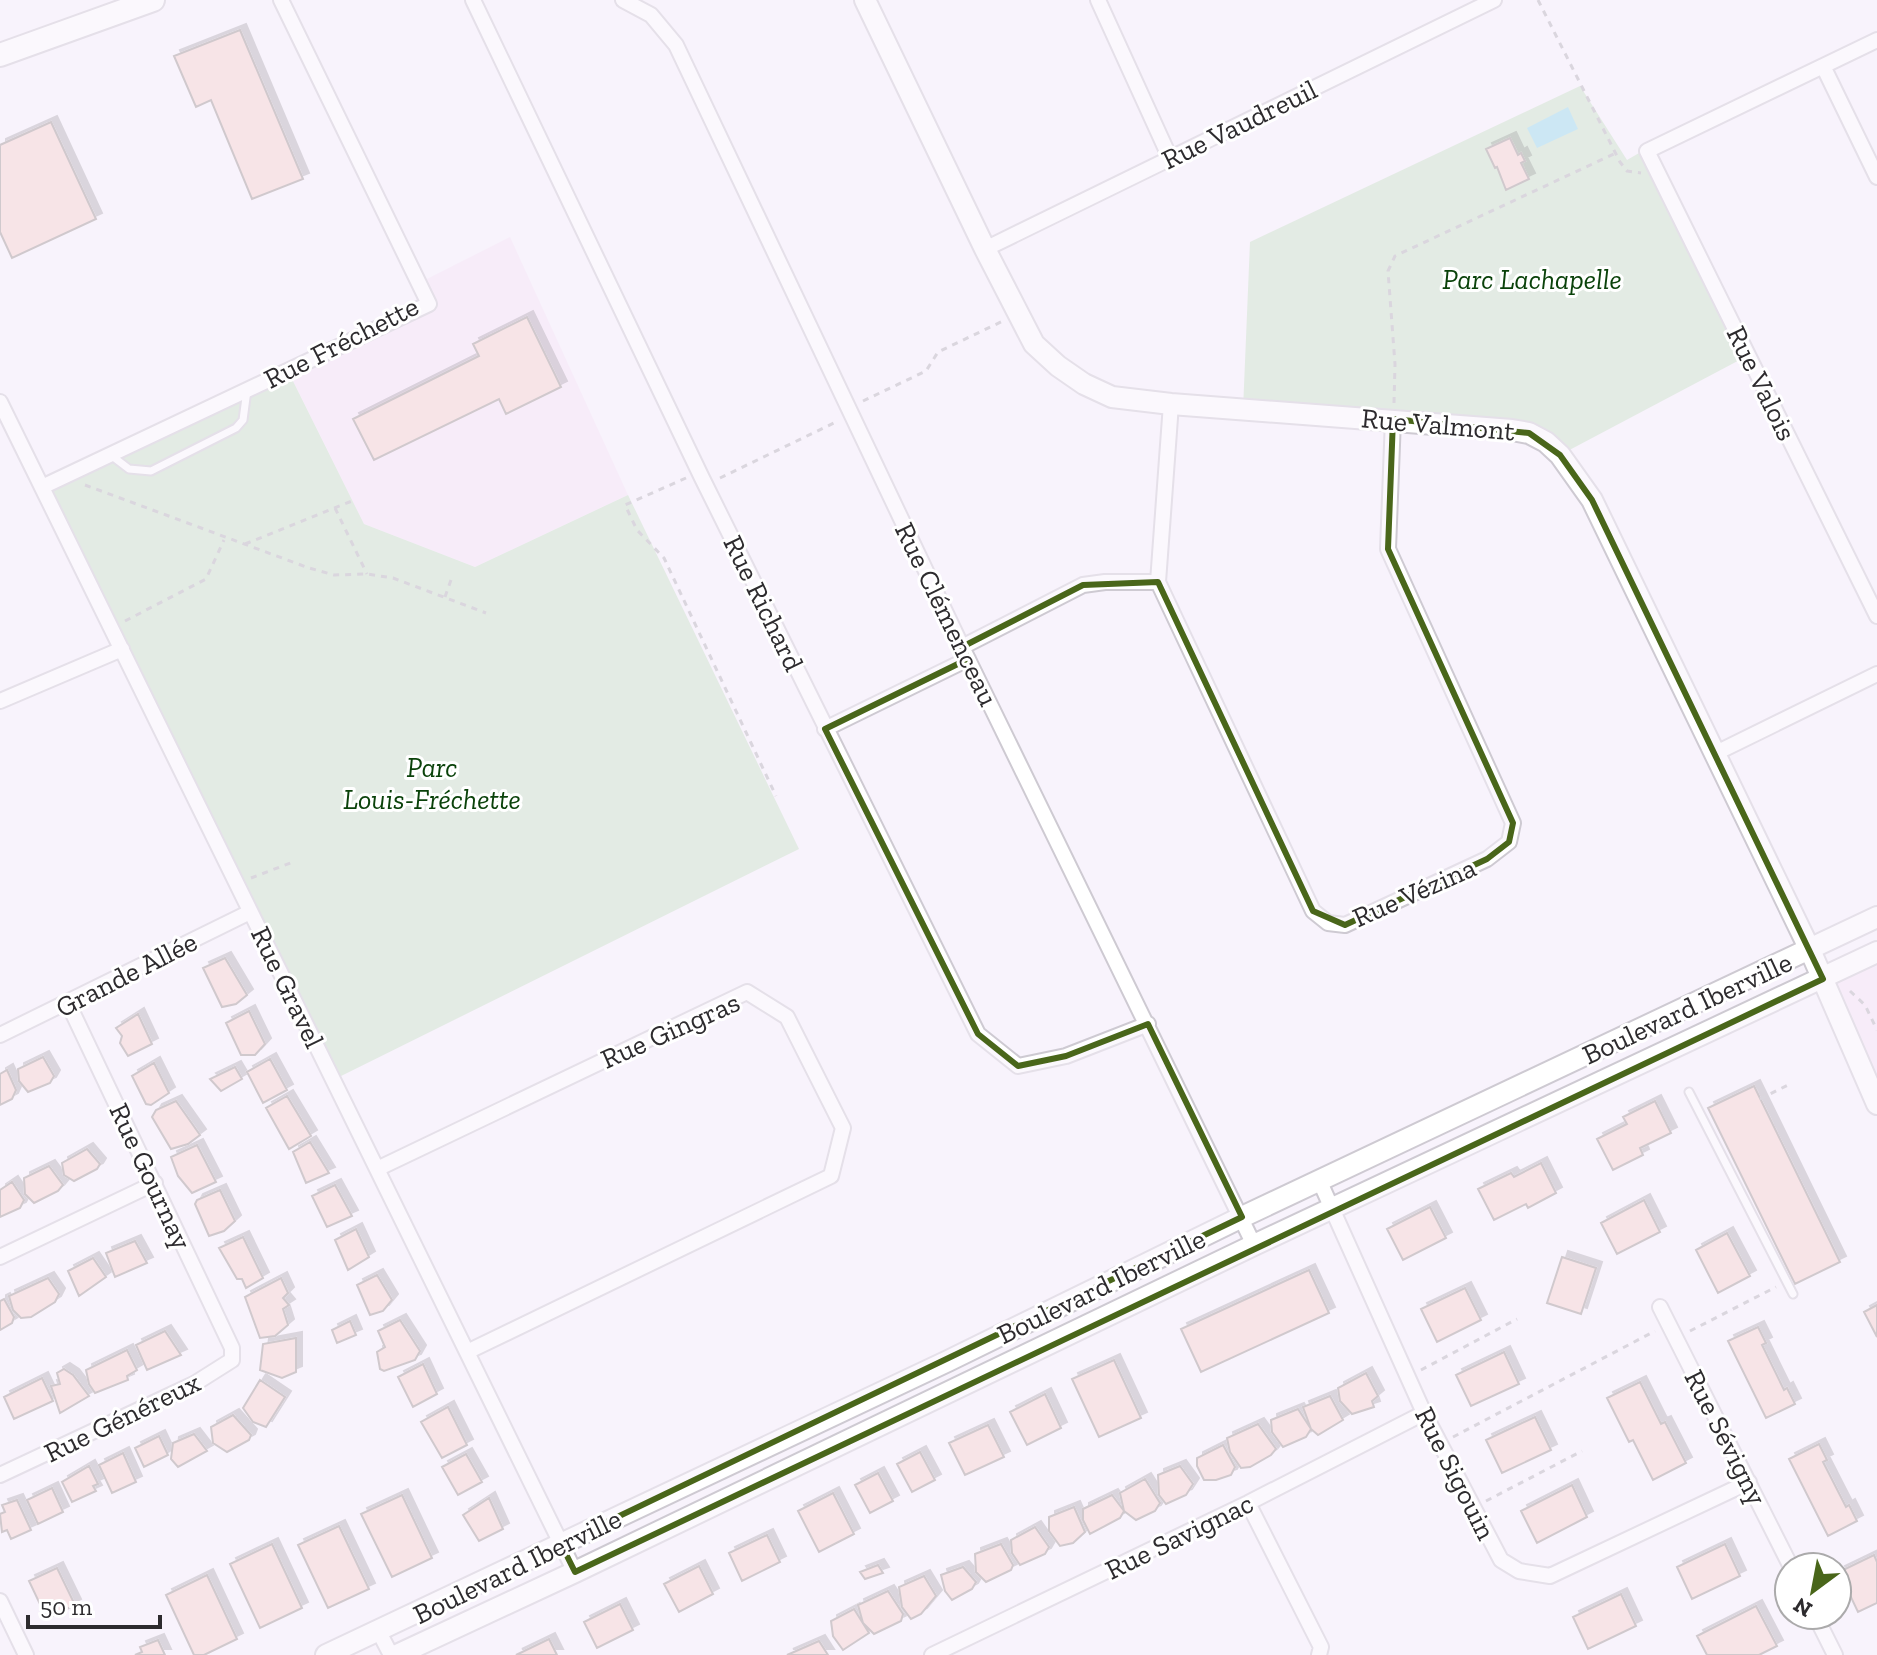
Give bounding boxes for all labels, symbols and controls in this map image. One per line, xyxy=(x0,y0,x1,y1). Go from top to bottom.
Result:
street label: Rue Vaudreuil xyxy=(1156,73,1322,176)
park label: Parc Lachapelle xyxy=(1442,263,1622,296)
street label: Rue Fréchette xyxy=(259,289,424,395)
street label: Rue Valois xyxy=(1720,321,1803,446)
street label: Rue Valmont xyxy=(1360,401,1517,448)
street label: Rue Clémenceau xyxy=(888,517,1005,712)
street label: Rue Richard xyxy=(717,530,811,676)
park label: Parc Louis-Fréchette xyxy=(343,751,521,816)
street label: Rue Vézina xyxy=(1347,850,1481,934)
street label: Rue Gravel xyxy=(244,921,331,1053)
street label: Grande Allée xyxy=(50,925,202,1024)
street label: Boulevard Iberville xyxy=(1577,945,1797,1071)
street label: Rue Gingras xyxy=(596,985,745,1076)
street label: Rue Gournay xyxy=(102,1098,199,1255)
street label: Boulevard Iberville xyxy=(992,1222,1211,1351)
street label: Rue Sévigny xyxy=(1677,1364,1774,1511)
street label: Rue Généreux xyxy=(39,1366,206,1469)
street label: Rue Sigouin xyxy=(1408,1401,1503,1545)
street label: Rue Savignac xyxy=(1100,1486,1258,1586)
street label: Boulevard Iberville xyxy=(408,1502,627,1631)
north arrow xyxy=(1773,1551,1853,1631)
scale bar xyxy=(28,1579,160,1629)
text: 50 m xyxy=(40,1592,93,1621)
text: N xyxy=(1788,1592,1817,1623)

